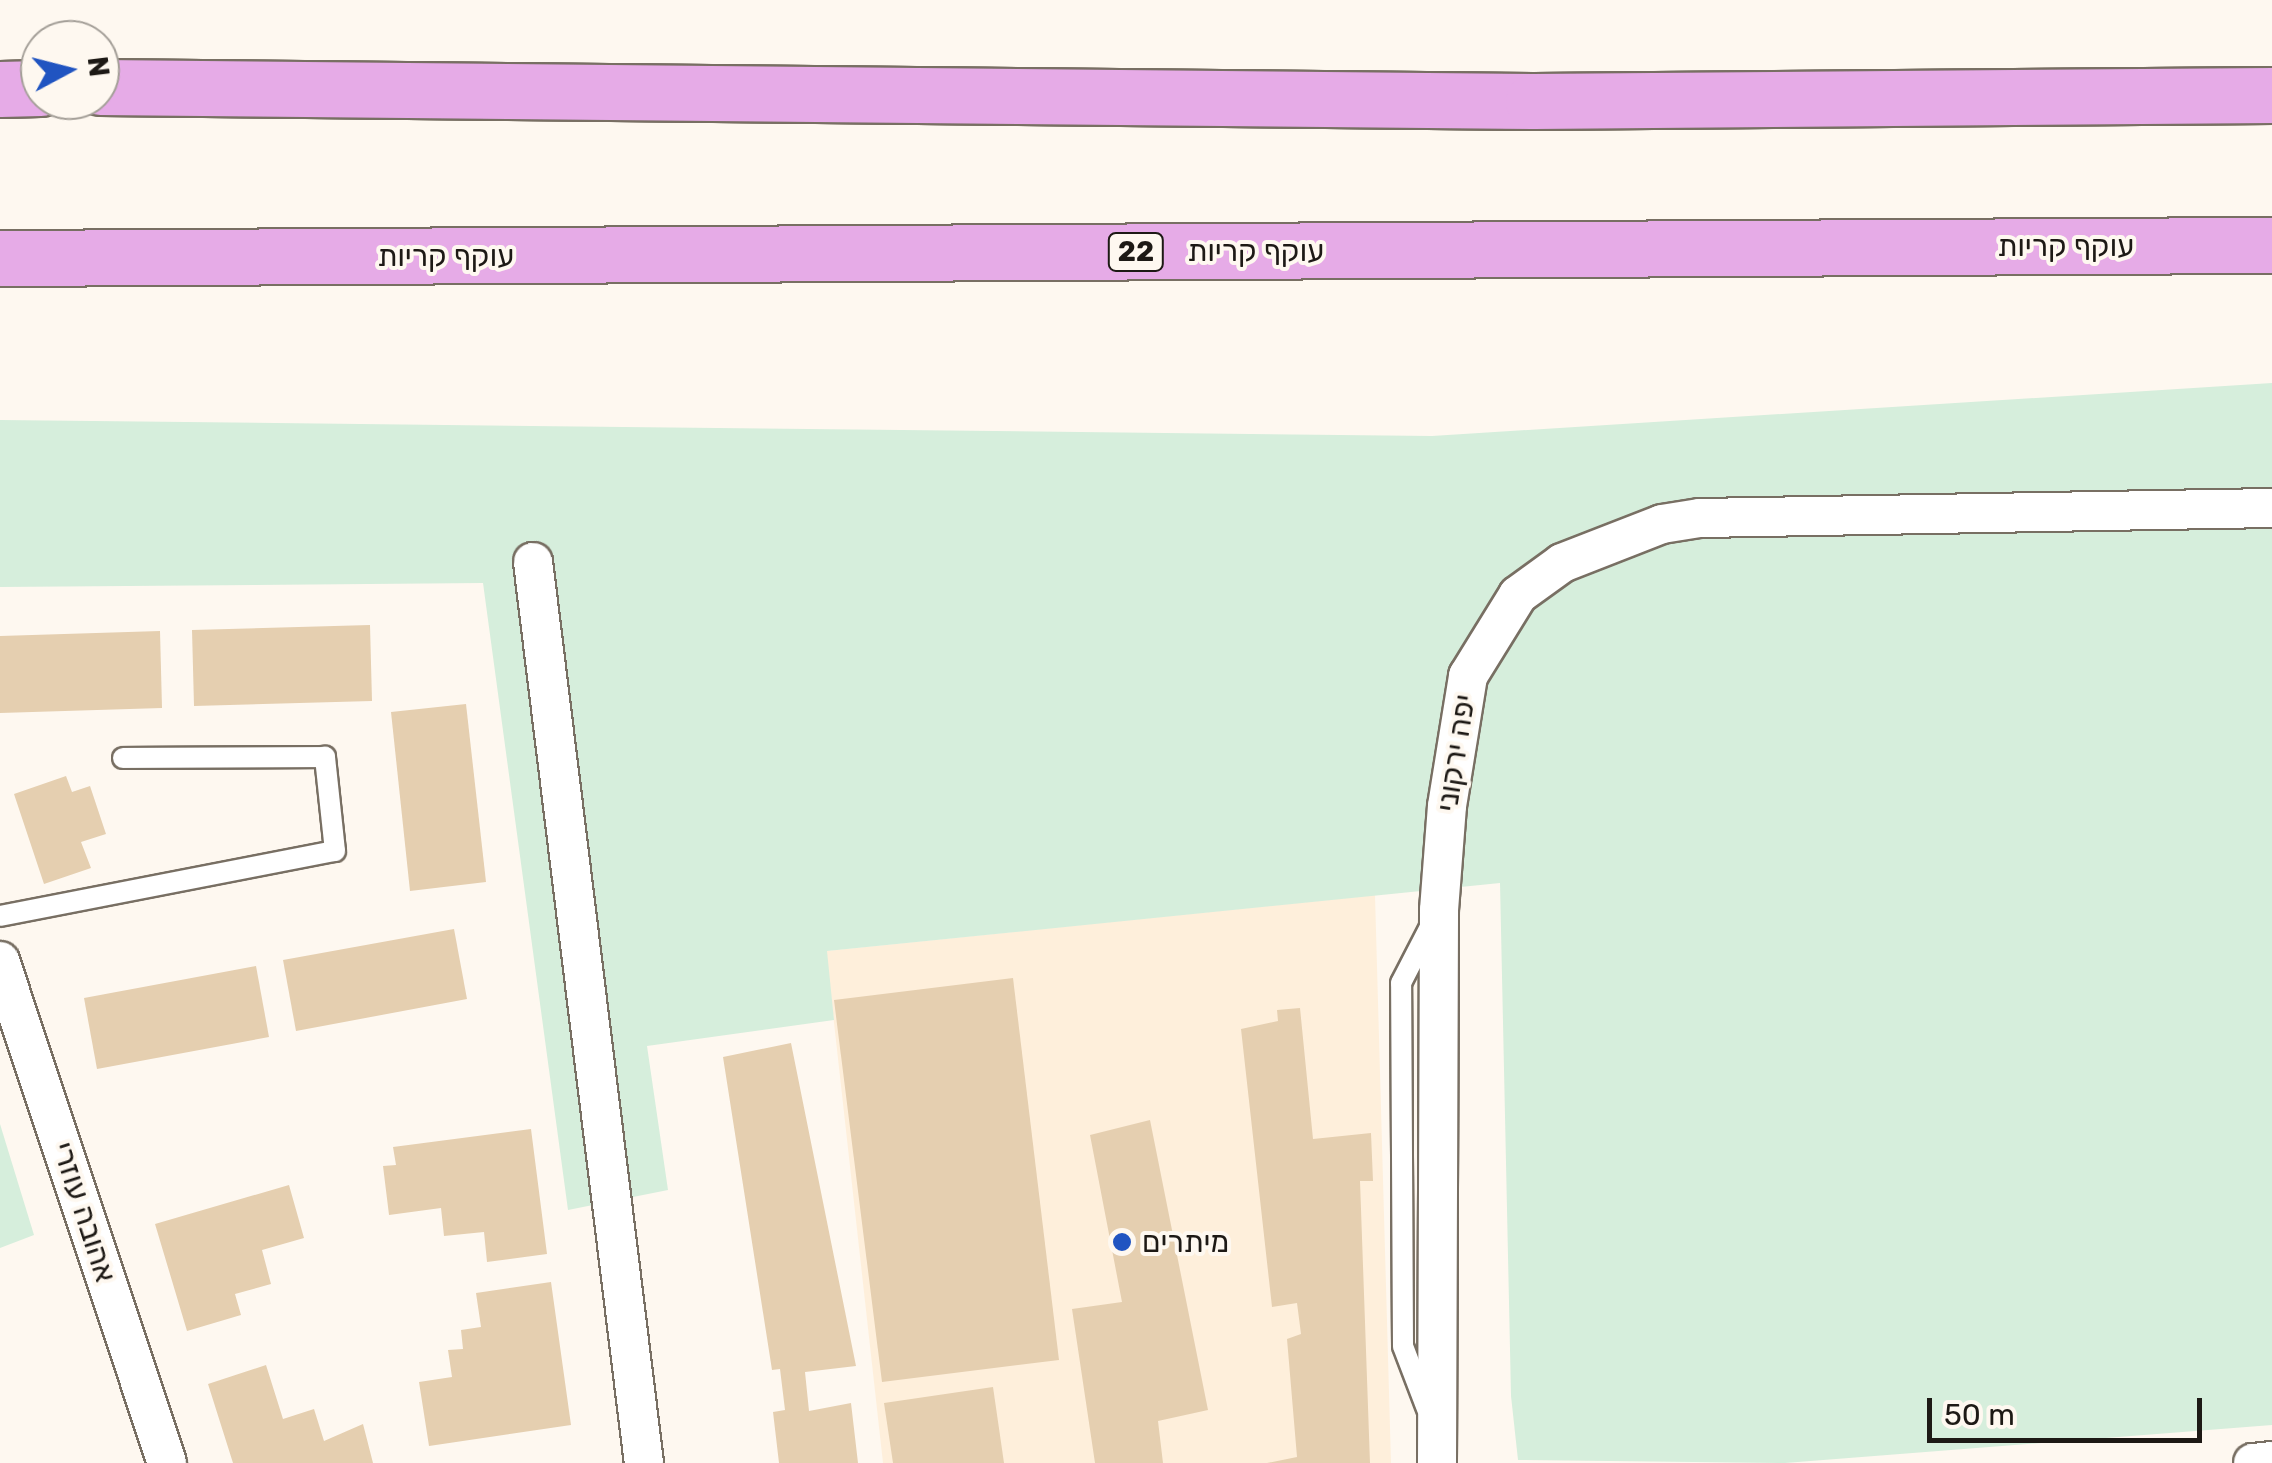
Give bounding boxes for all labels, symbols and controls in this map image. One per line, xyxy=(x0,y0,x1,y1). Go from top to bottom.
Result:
north arrow xyxy=(20,20,120,120)
text: N xyxy=(81,55,116,79)
street label: עוקף קריות xyxy=(1997,228,2135,264)
road number: 22 xyxy=(1106,229,1166,275)
street label: עוקף קריות xyxy=(1187,233,1325,269)
street label: עוקף קריות xyxy=(377,238,515,274)
street label: יפה ירקוני xyxy=(1429,692,1483,814)
street label: אהובה עוזרי xyxy=(44,1137,124,1287)
place label: מיתרים xyxy=(1142,1224,1229,1260)
marker: מיתרים xyxy=(1111,1231,1133,1253)
scale bar xyxy=(1932,1378,2207,1440)
text: 50 m xyxy=(1944,1397,2015,1433)

